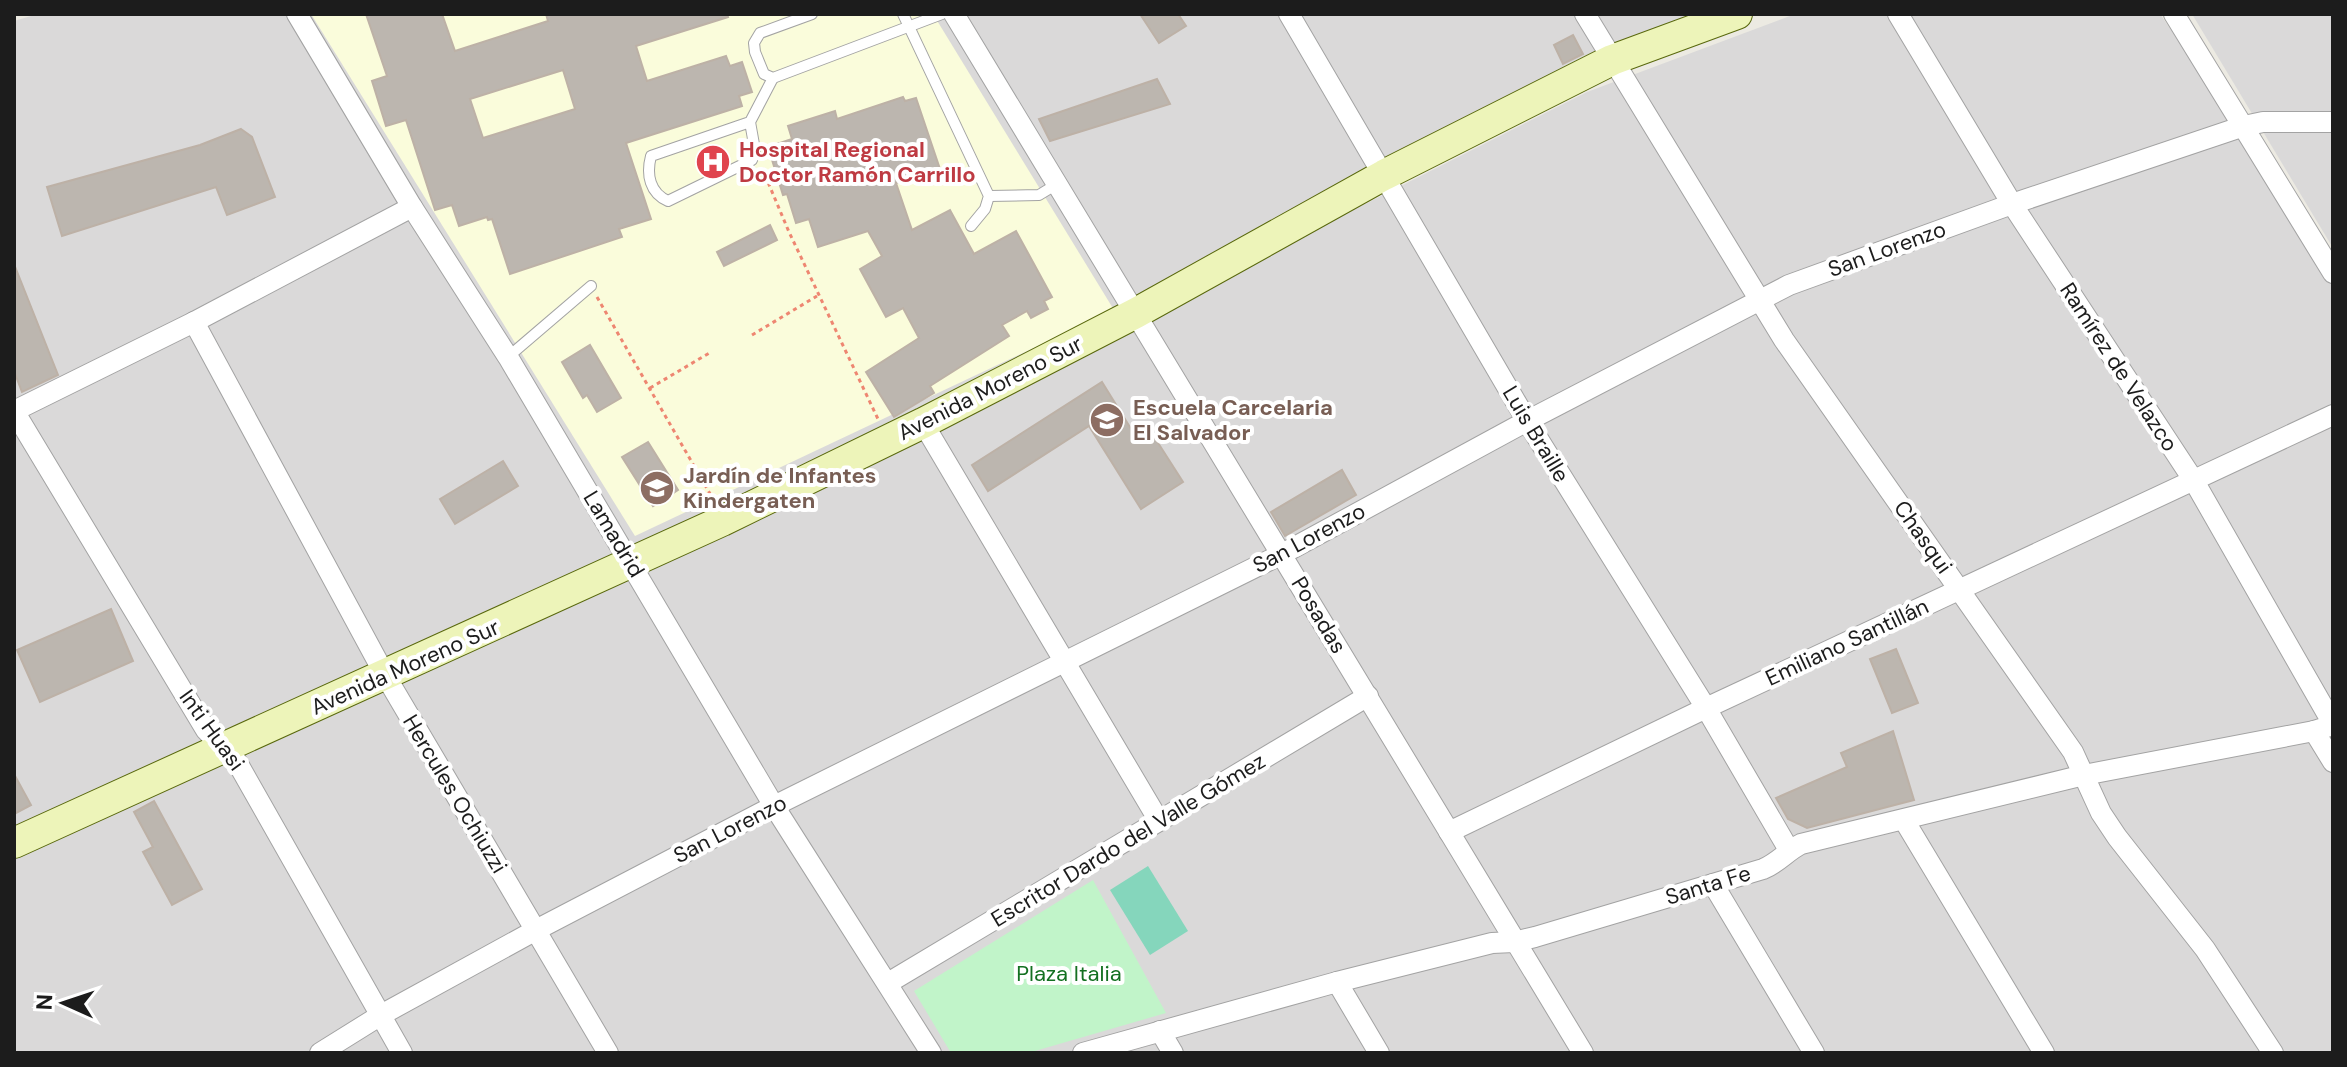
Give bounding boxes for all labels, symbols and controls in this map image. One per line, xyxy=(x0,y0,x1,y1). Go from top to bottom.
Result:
place label: Hospital Regional Doctor Ramón Carrillo xyxy=(739,135,976,189)
hospital icon: Hospital Regional Doctor Ramón Carrillo xyxy=(694,143,732,181)
street label: San Lorenzo xyxy=(1824,214,1950,284)
street label: Ramírez de Velazco xyxy=(2053,277,2185,457)
street label: Avenida Moreno Sur xyxy=(893,329,1087,447)
street label: Luis Braille xyxy=(1496,381,1576,487)
place label: Escuela Carcelaria El Salvador xyxy=(1133,393,1333,447)
school or university icon: Escuela Carcelaria El Salvador xyxy=(1088,401,1126,439)
place label: Jardín de Infantes Kindergaten xyxy=(683,461,876,515)
school or university icon: Jardín de Infantes Kindergaten xyxy=(638,469,676,507)
street label: Lamadrid xyxy=(577,485,651,583)
street label: Chasqui xyxy=(1887,495,1959,579)
street label: San Lorenzo xyxy=(1248,496,1370,580)
street label: Posadas xyxy=(1285,571,1353,659)
street label: Emiliano Santillán xyxy=(1761,592,1933,692)
street label: Avenida Moreno Sur xyxy=(306,612,504,722)
street label: Inti Huasi xyxy=(173,684,251,776)
street label: Hercules Ochiuzzi xyxy=(396,709,514,879)
street label: Escritor Dardo del Valle Gómez xyxy=(986,746,1270,934)
street label: San Lorenzo xyxy=(668,788,792,870)
street label: Santa Fe xyxy=(1662,858,1754,912)
park label: Plaza Italia xyxy=(1016,959,1122,988)
north arrow xyxy=(24,963,104,1043)
text: N xyxy=(30,993,59,1011)

